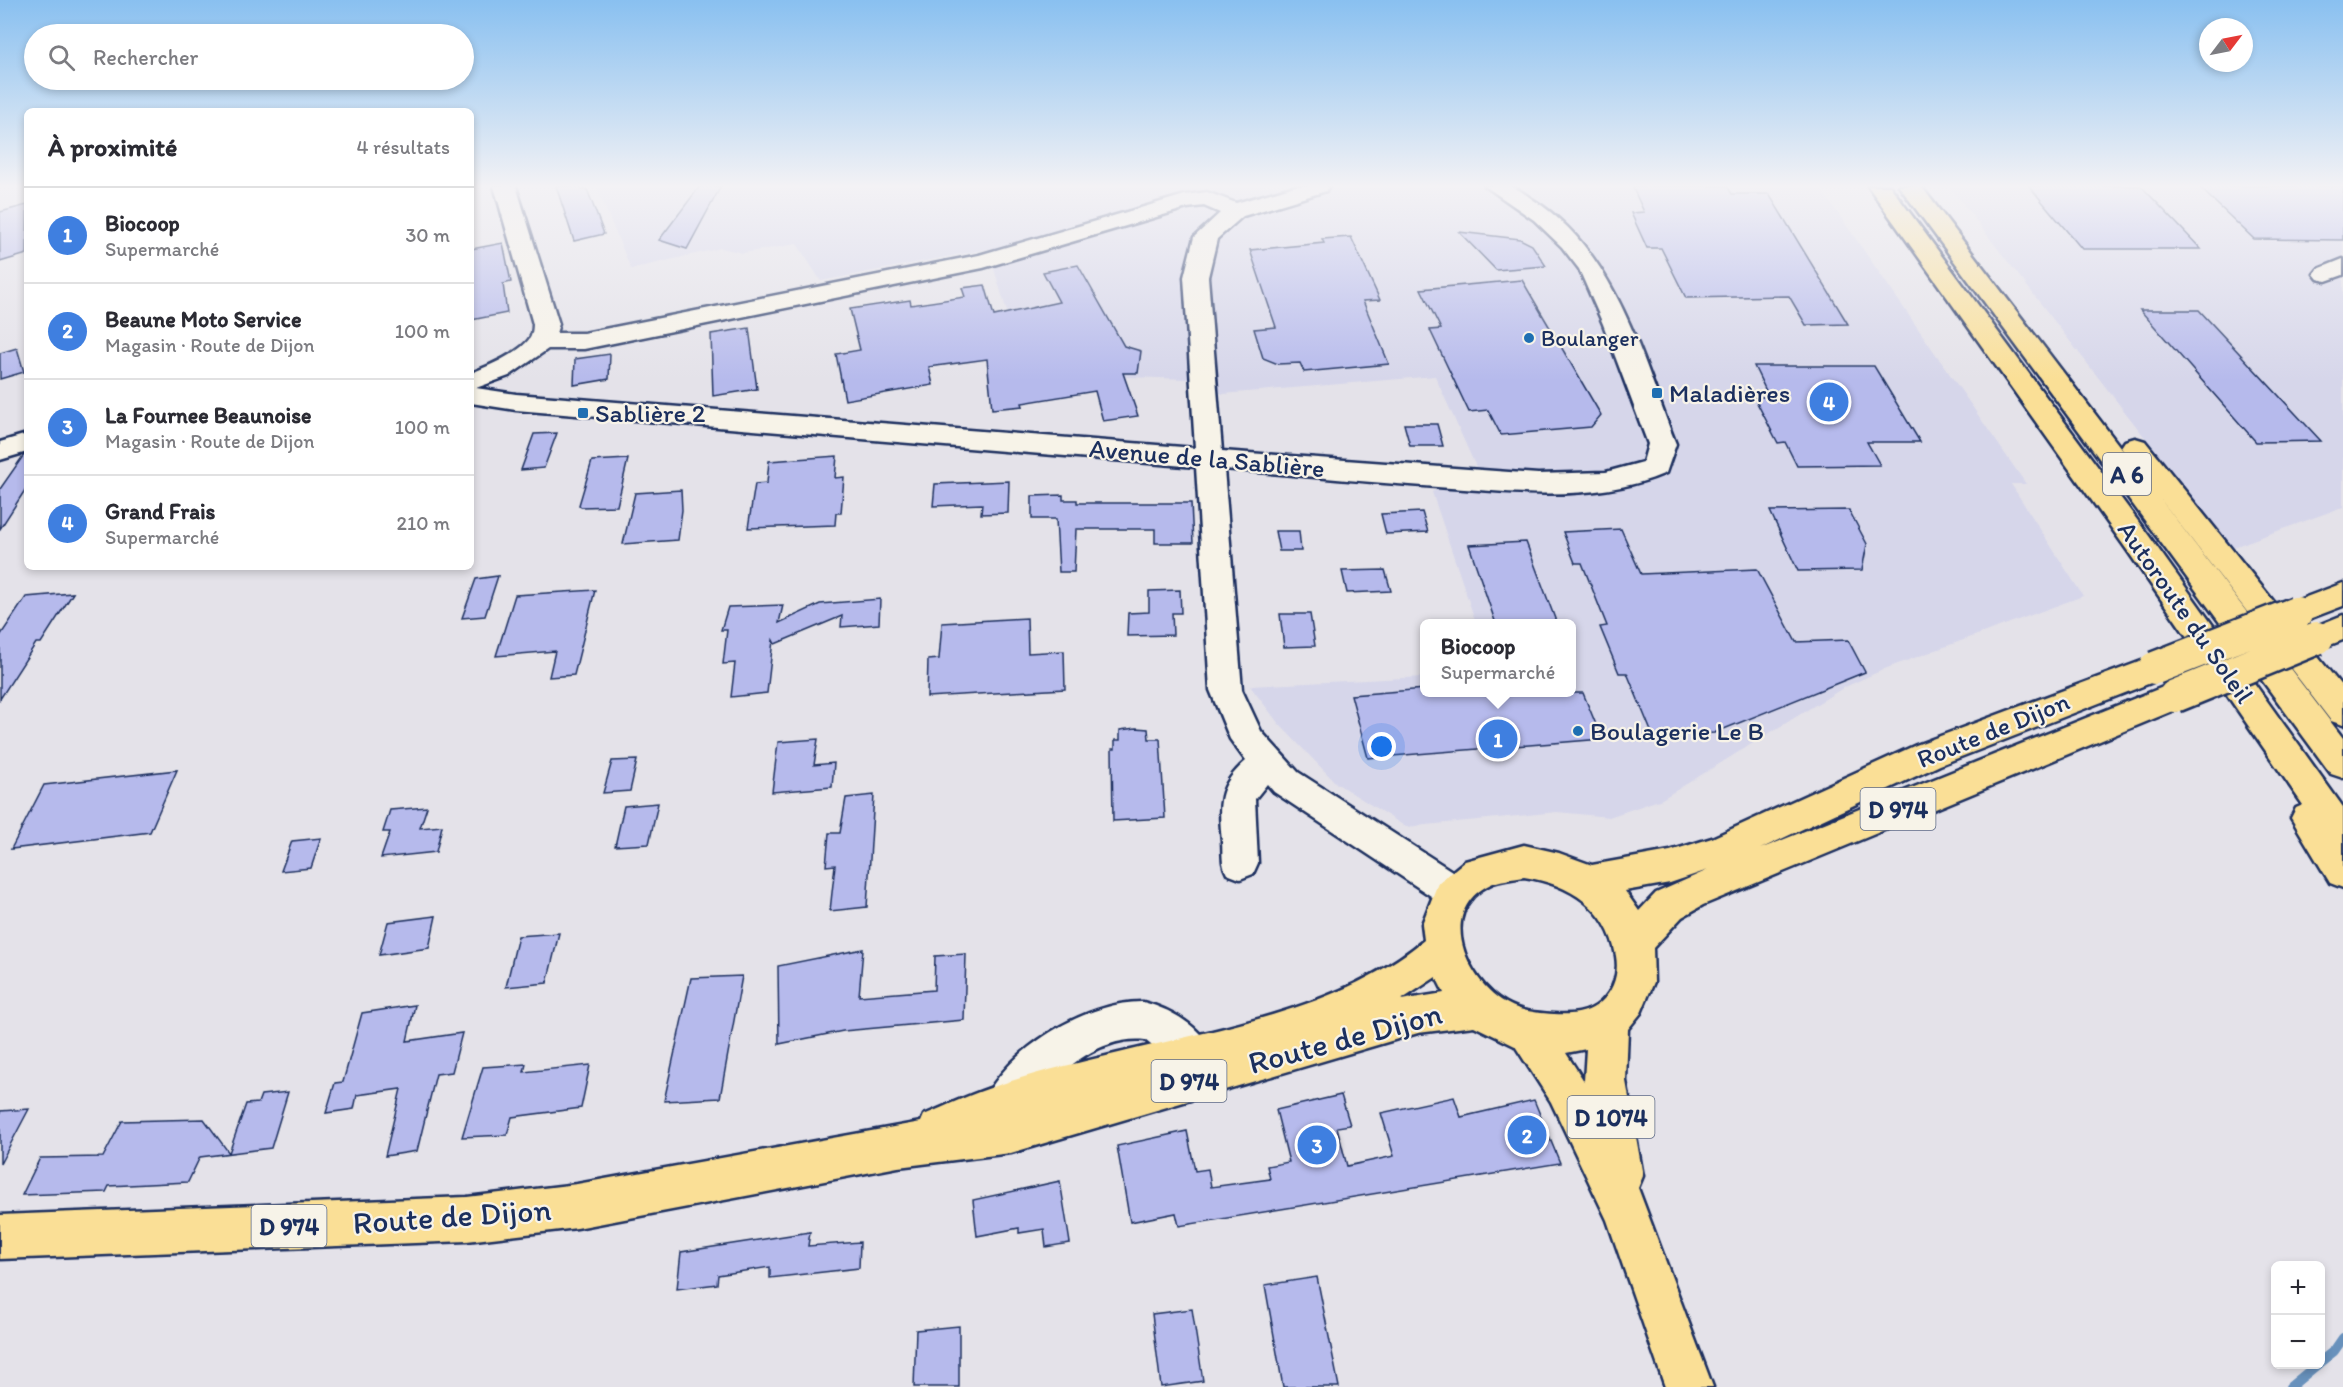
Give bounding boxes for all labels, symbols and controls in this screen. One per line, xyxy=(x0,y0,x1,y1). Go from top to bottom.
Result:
north arrow xyxy=(2199,18,2253,72)
search box xyxy=(24,24,474,90)
icon: search xyxy=(45,41,78,74)
text: Rechercher xyxy=(93,44,198,71)
text: À proximité xyxy=(48,131,177,163)
text: 4 résultats xyxy=(357,135,450,159)
text: Biocoop xyxy=(105,210,180,237)
text: 1 xyxy=(63,223,72,247)
text: 30 m xyxy=(405,223,450,247)
text: Supermarché xyxy=(105,237,219,261)
text: Beaune Moto Service xyxy=(105,306,301,333)
text: 2 xyxy=(62,319,73,343)
text: 100 m xyxy=(395,319,450,343)
place label: Boulanger xyxy=(1541,325,1639,352)
marker: Boulanger xyxy=(1522,331,1536,345)
text: Magasin · Route de Dijon xyxy=(105,333,315,357)
place label: Maladières xyxy=(1669,377,1790,409)
pin: 4 xyxy=(1810,380,1848,424)
marker: Maladières xyxy=(1650,386,1664,400)
place label: Sablière 2 xyxy=(595,397,706,429)
text: La Fournee Beaunoise xyxy=(105,402,311,429)
marker: Sablière 2 xyxy=(576,406,590,420)
text: 3 xyxy=(62,415,73,439)
text: 100 m xyxy=(395,415,450,439)
text: Magasin · Route de Dijon xyxy=(105,429,315,453)
street label: Avenue de la Sablière xyxy=(1088,432,1326,484)
road number: A 6 xyxy=(2103,453,2151,495)
text: Grand Frais xyxy=(105,498,215,525)
text: 4 xyxy=(61,511,74,535)
text: 210 m xyxy=(397,511,450,535)
street label: Autoroute du Soleil xyxy=(2111,515,2261,709)
text: Supermarché xyxy=(105,525,219,549)
popup xyxy=(1420,619,1576,697)
text: Biocoop xyxy=(1441,633,1515,660)
text: Supermarché xyxy=(1441,660,1555,684)
street label: Route de Dijon xyxy=(1912,685,2074,775)
place label: Boulagerie Le B xyxy=(1590,715,1764,747)
pin: 1 xyxy=(1478,716,1518,762)
marker: Boulagerie Le B xyxy=(1571,724,1585,738)
your location xyxy=(1367,732,1396,761)
road number: D 974 xyxy=(1860,788,1936,830)
street label: Route de Dijon xyxy=(1244,994,1446,1082)
road number: D 974 xyxy=(1152,1060,1226,1102)
road number: D 1074 xyxy=(1568,1096,1654,1138)
pin: 2 xyxy=(1508,1112,1546,1158)
pin: 3 xyxy=(1298,1122,1336,1168)
street label: Route de Dijon xyxy=(351,1190,553,1242)
road number: D 974 xyxy=(252,1205,326,1247)
map controls xyxy=(2271,1261,2325,1369)
button: + xyxy=(2271,1261,2325,1315)
button: − xyxy=(2271,1315,2325,1369)

